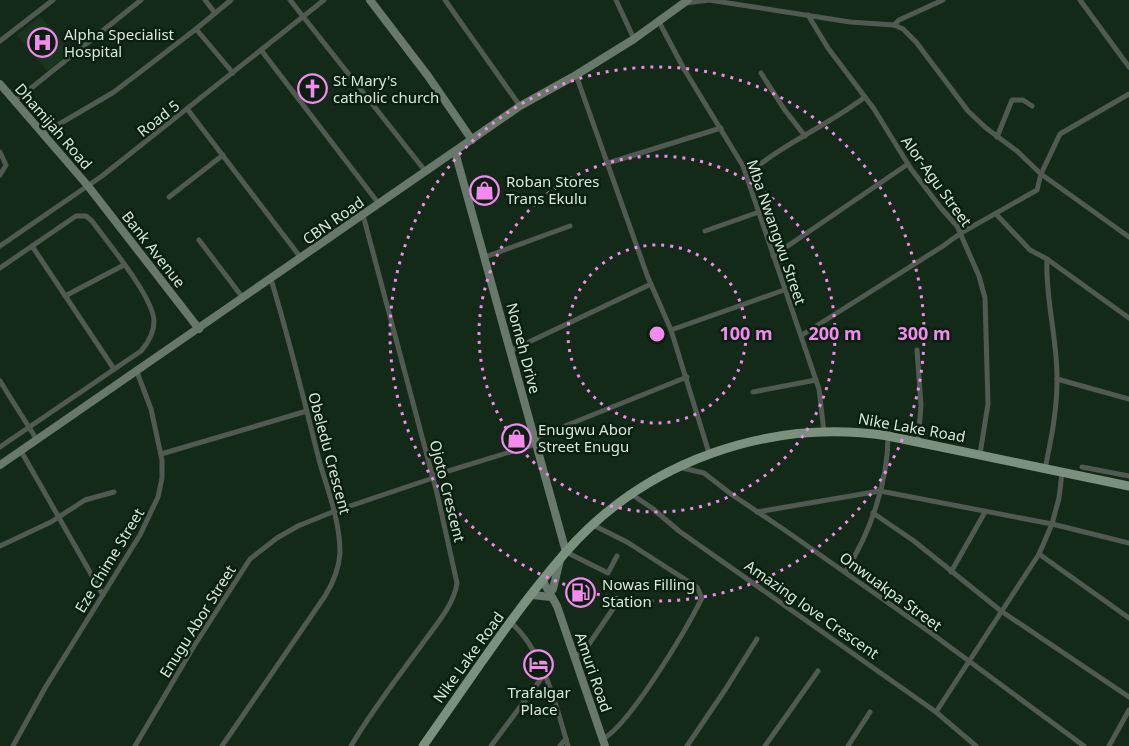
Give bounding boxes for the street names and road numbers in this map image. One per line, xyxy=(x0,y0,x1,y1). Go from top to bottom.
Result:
street label: Dhamijah Road xyxy=(11,79,97,173)
street label: Road 5 xyxy=(133,95,183,141)
street label: Alor-Agu Street xyxy=(897,132,977,231)
street label: Mba Nwangwu Street xyxy=(743,157,811,308)
street label: CBN Road xyxy=(298,192,368,248)
street label: Bank Avenue xyxy=(118,207,190,291)
street label: Nomeh Drive xyxy=(502,300,546,396)
street label: Obeledu Crescent xyxy=(304,390,356,517)
street label: Nike Lake Road xyxy=(857,408,967,446)
street label: Ojoto Crescent xyxy=(426,438,470,545)
street label: Eze Chime Street xyxy=(70,504,148,616)
street label: Onwuakpa Street xyxy=(836,547,947,635)
street label: Amazing love Crescent xyxy=(741,555,883,663)
street label: Enugu Abor Street xyxy=(154,560,240,681)
street label: Nike Lake Road xyxy=(428,607,508,707)
street label: Amuri Road xyxy=(571,630,617,714)

